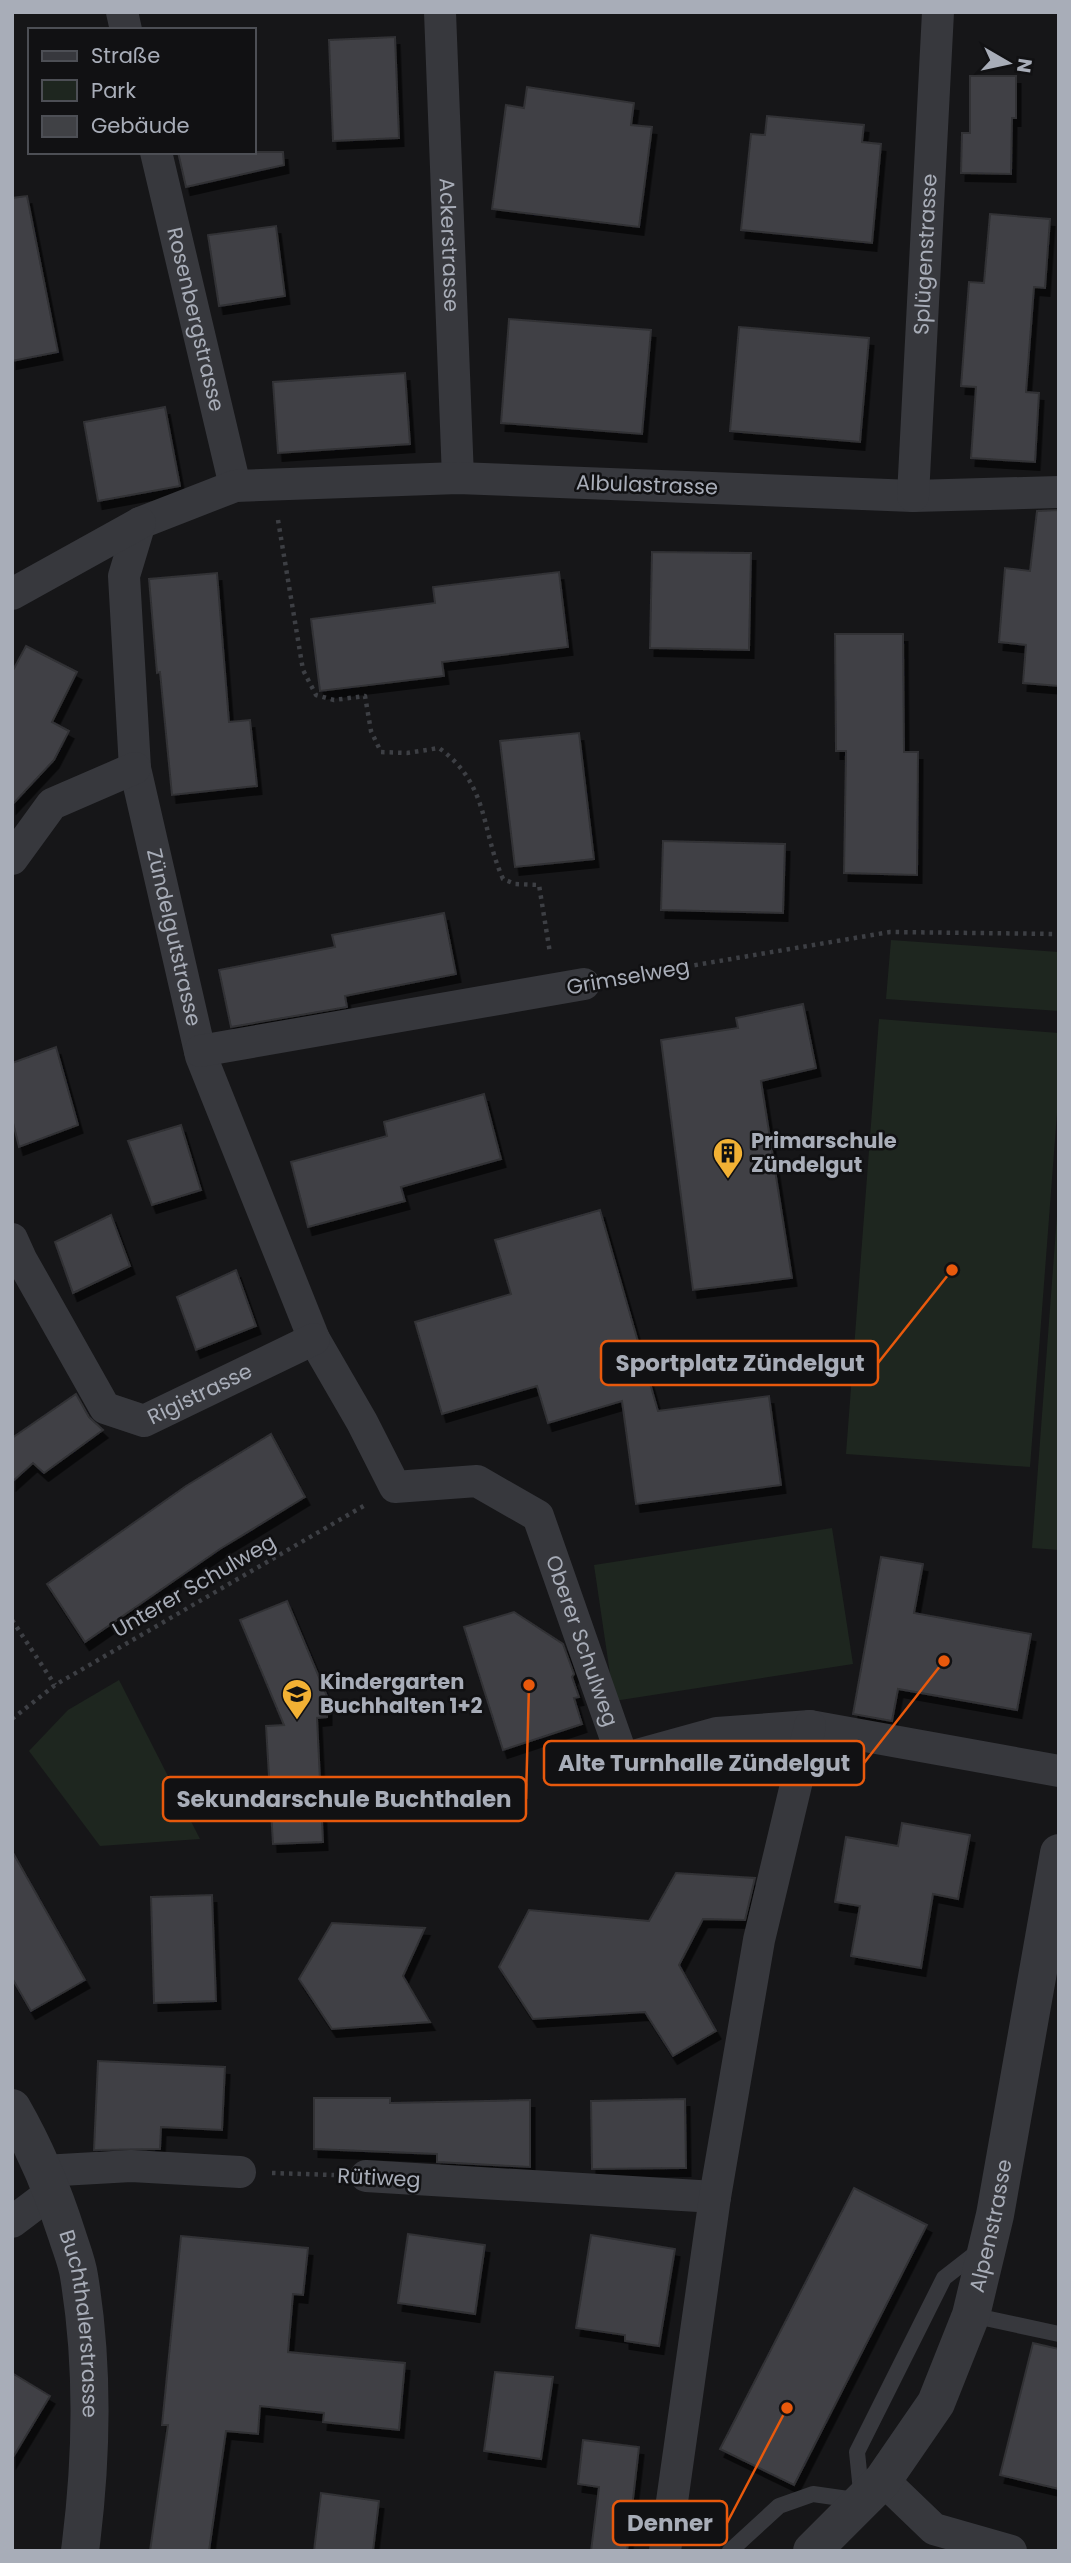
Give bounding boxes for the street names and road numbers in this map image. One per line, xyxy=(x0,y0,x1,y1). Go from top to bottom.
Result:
street label: Splügenstrasse xyxy=(906,173,944,336)
street label: Ackerstrasse xyxy=(432,177,467,312)
street label: Rosenbergstrasse xyxy=(160,224,232,414)
street label: Albulastrasse xyxy=(576,468,718,501)
street label: Zündelgutstrasse xyxy=(140,846,209,1029)
street label: Grimselweg xyxy=(564,951,692,1002)
street label: Rigistrasse xyxy=(142,1356,257,1431)
street label: Unterer Schulweg xyxy=(107,1527,281,1644)
street label: Oberer Schulweg xyxy=(539,1551,626,1730)
street label: Alpenstrasse xyxy=(962,2157,1019,2295)
street label: Rütiweg xyxy=(337,2161,421,2194)
street label: Buchthalerstrasse xyxy=(52,2226,105,2418)

